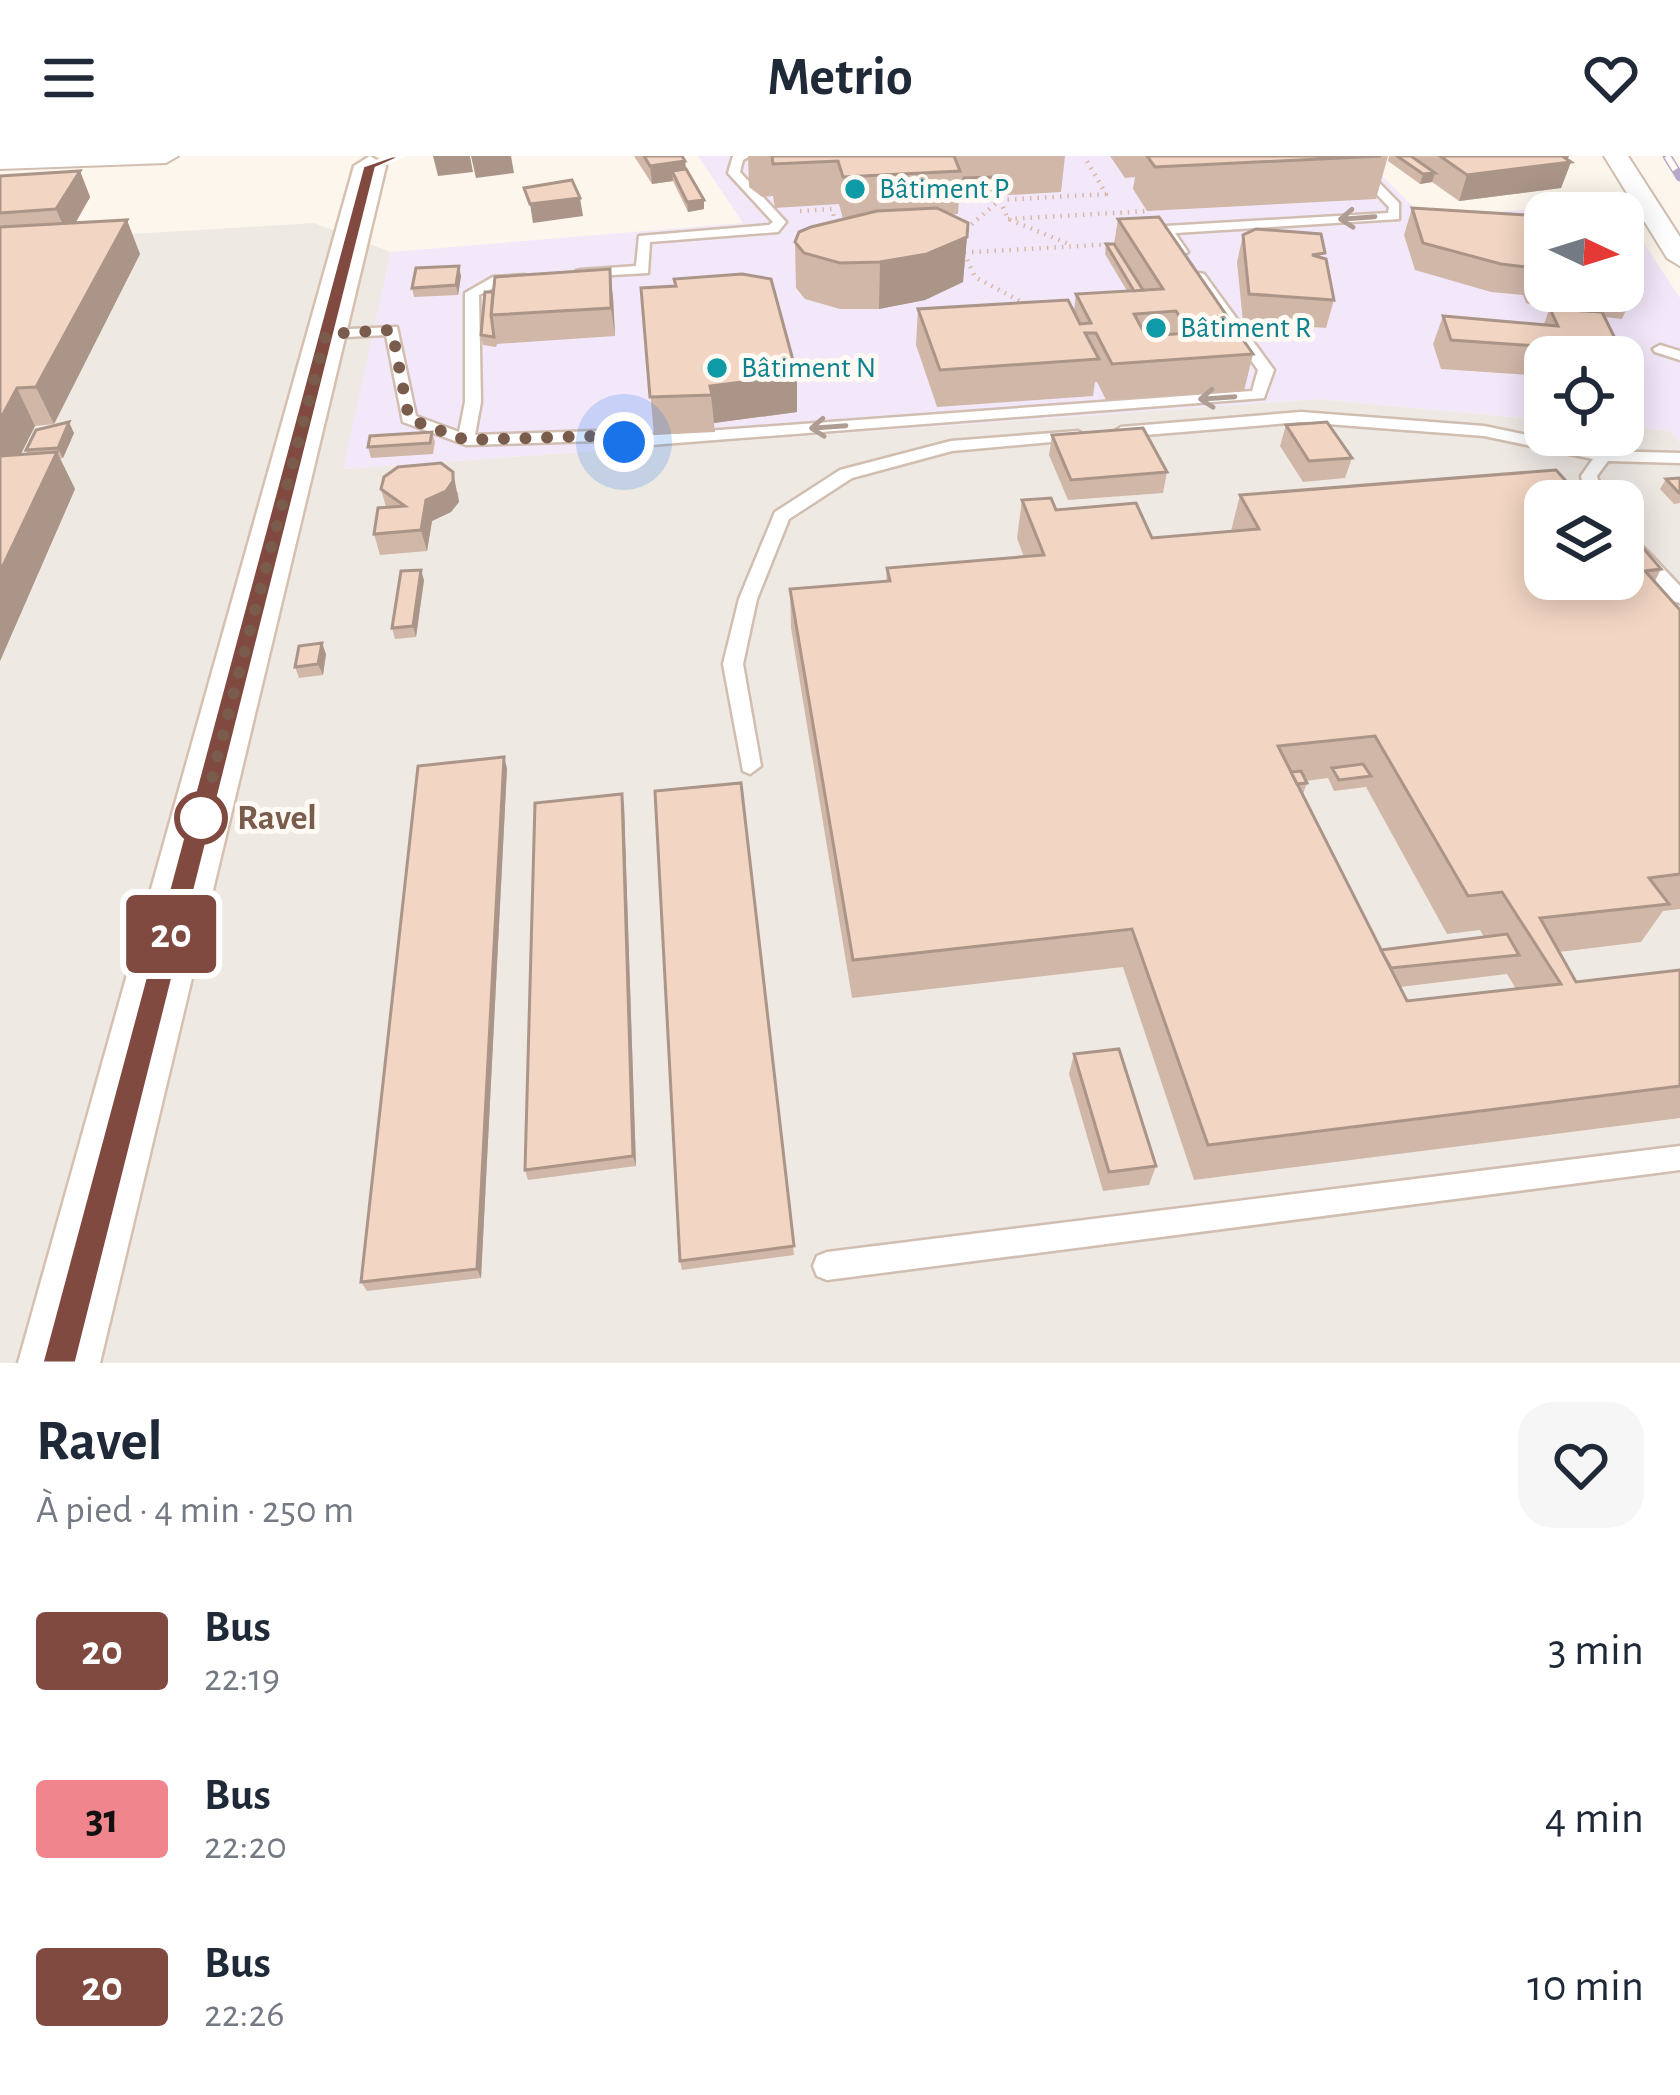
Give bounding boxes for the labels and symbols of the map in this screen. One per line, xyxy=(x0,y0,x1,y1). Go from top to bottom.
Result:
place label: Bâtiment P xyxy=(879,174,1009,204)
marker: Bâtiment P xyxy=(842,176,868,202)
north arrow xyxy=(1524,192,1644,312)
one-way arrow xyxy=(1338,207,1377,230)
place label: Bâtiment R xyxy=(1180,313,1311,343)
marker: Bâtiment R xyxy=(1143,315,1169,341)
place label: Bâtiment N xyxy=(741,353,876,383)
marker: Bâtiment N xyxy=(704,355,730,381)
one-way arrow xyxy=(1198,387,1237,410)
your location xyxy=(594,412,654,472)
one-way arrow xyxy=(809,416,848,439)
marker: Ravel xyxy=(176,793,226,843)
place label: Ravel xyxy=(237,800,317,836)
line badge: 20 xyxy=(117,895,225,973)

